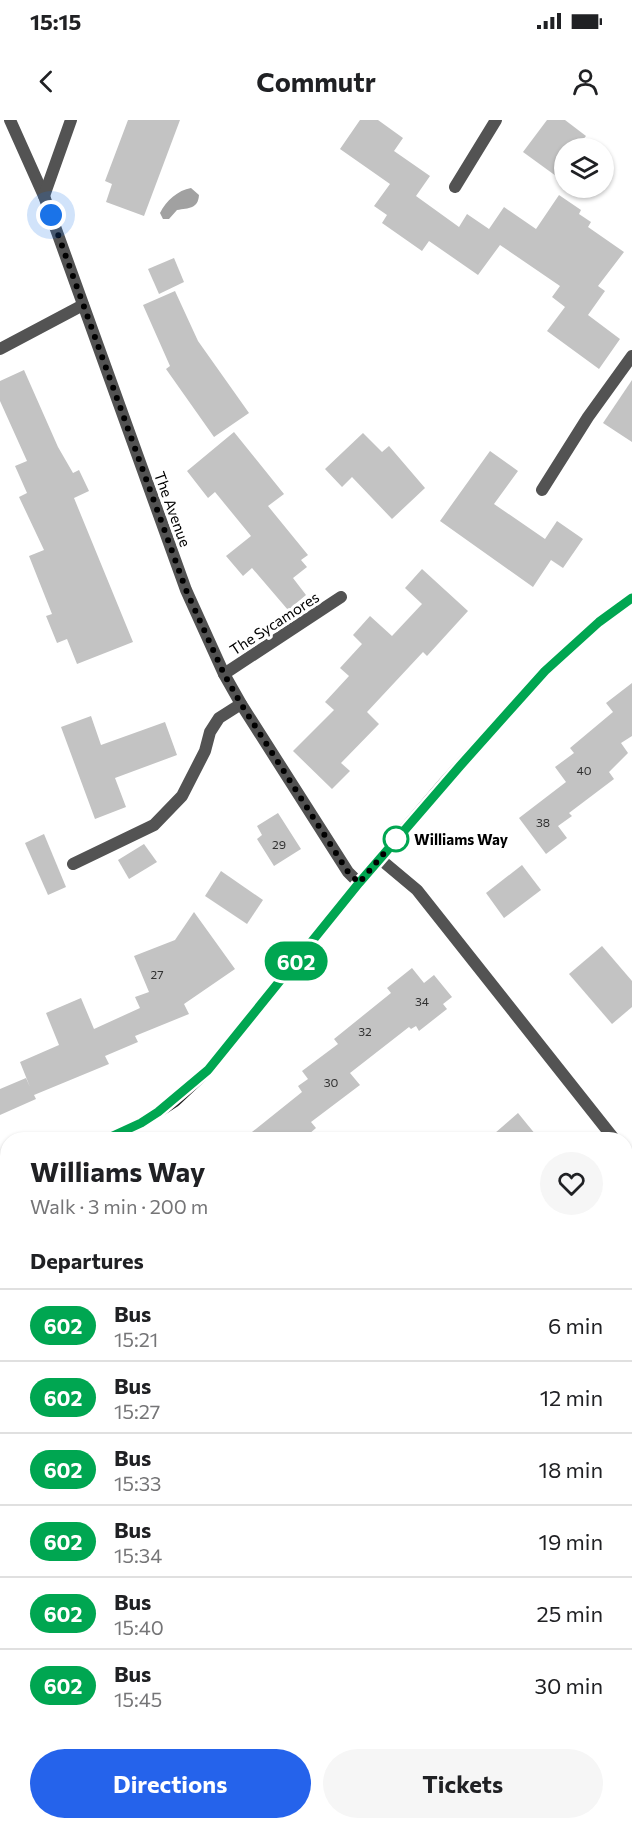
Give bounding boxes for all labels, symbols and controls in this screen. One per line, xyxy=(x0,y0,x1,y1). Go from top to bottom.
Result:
text: 15:15 xyxy=(30,8,81,35)
icon: back xyxy=(30,65,63,98)
text: Commutr xyxy=(256,65,376,98)
icon: person xyxy=(569,65,602,98)
map controls xyxy=(554,138,614,198)
button: layers xyxy=(554,138,614,198)
your location xyxy=(36,200,66,230)
street label: The Avenue xyxy=(151,469,195,549)
street label: The Sycamores xyxy=(226,587,322,659)
house number: 40 xyxy=(576,763,592,777)
house number: 38 xyxy=(536,815,550,829)
marker: Williams Way xyxy=(383,826,409,852)
place label: Williams Way xyxy=(414,830,509,848)
house number: 29 xyxy=(272,837,286,851)
line badge: 602 xyxy=(262,942,330,980)
text: 602 xyxy=(277,949,315,974)
house number: 27 xyxy=(151,967,163,981)
house number: 34 xyxy=(415,994,429,1008)
house number: 32 xyxy=(358,1024,372,1038)
house number: 30 xyxy=(324,1075,339,1089)
button: heart xyxy=(540,1152,603,1215)
text: Williams Way xyxy=(30,1154,205,1188)
text: Walk · 3 min · 200 m xyxy=(30,1194,208,1218)
text: Departures xyxy=(30,1247,144,1274)
text: Bus xyxy=(114,1300,151,1327)
text: 6 min xyxy=(548,1312,603,1339)
text: 602 xyxy=(44,1313,82,1338)
text: 15:21 xyxy=(114,1327,158,1351)
text: Bus xyxy=(114,1372,151,1399)
text: 12 min xyxy=(540,1384,603,1411)
text: 602 xyxy=(44,1385,82,1410)
text: 15:27 xyxy=(114,1399,160,1423)
text: Bus xyxy=(114,1444,151,1471)
text: 18 min xyxy=(539,1456,603,1483)
text: 602 xyxy=(44,1457,82,1482)
text: 15:33 xyxy=(114,1471,162,1495)
text: Bus xyxy=(114,1516,151,1543)
text: 19 min xyxy=(539,1528,603,1555)
text: 602 xyxy=(44,1529,82,1554)
text: 15:34 xyxy=(114,1543,162,1567)
text: Bus xyxy=(114,1588,151,1615)
text: 25 min xyxy=(536,1600,603,1627)
text: 602 xyxy=(44,1601,82,1626)
text: 15:40 xyxy=(114,1615,164,1639)
text: Bus xyxy=(114,1660,151,1687)
text: 30 min xyxy=(534,1672,603,1699)
text: 602 xyxy=(44,1673,82,1698)
text: 15:45 xyxy=(114,1687,162,1711)
button: Directions xyxy=(30,1749,311,1818)
button: Tickets xyxy=(323,1749,603,1818)

